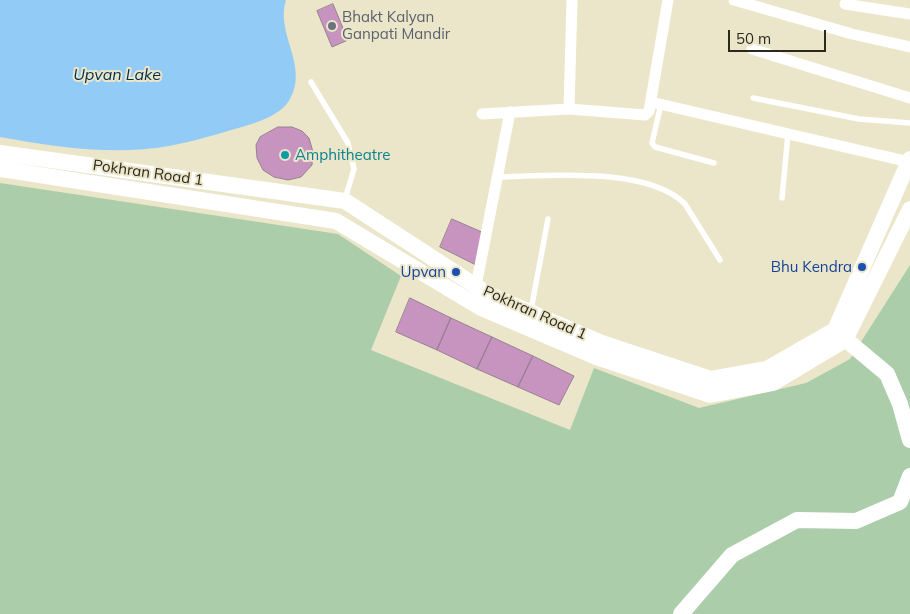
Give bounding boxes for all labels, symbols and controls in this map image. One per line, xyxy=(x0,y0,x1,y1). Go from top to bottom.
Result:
place label: Bhakt Kalyan Ganpati Mandir xyxy=(342,8,450,43)
marker: Bhakt Kalyan Ganpati Mandir xyxy=(326,20,338,32)
scale bar xyxy=(730,20,828,52)
text: 50 m xyxy=(736,29,771,48)
water label: Upvan Lake xyxy=(73,65,161,85)
place label: Amphitheatre xyxy=(295,146,391,164)
marker: Amphitheatre xyxy=(279,149,291,161)
street label: Pokhran Road 1 xyxy=(92,156,204,190)
place label: Bhu Kendra xyxy=(771,258,852,276)
marker: Bhu Kendra xyxy=(856,261,868,273)
place label: Upvan xyxy=(401,263,446,281)
marker: Upvan xyxy=(450,266,462,278)
street label: Pokhran Road 1 xyxy=(481,282,589,344)

